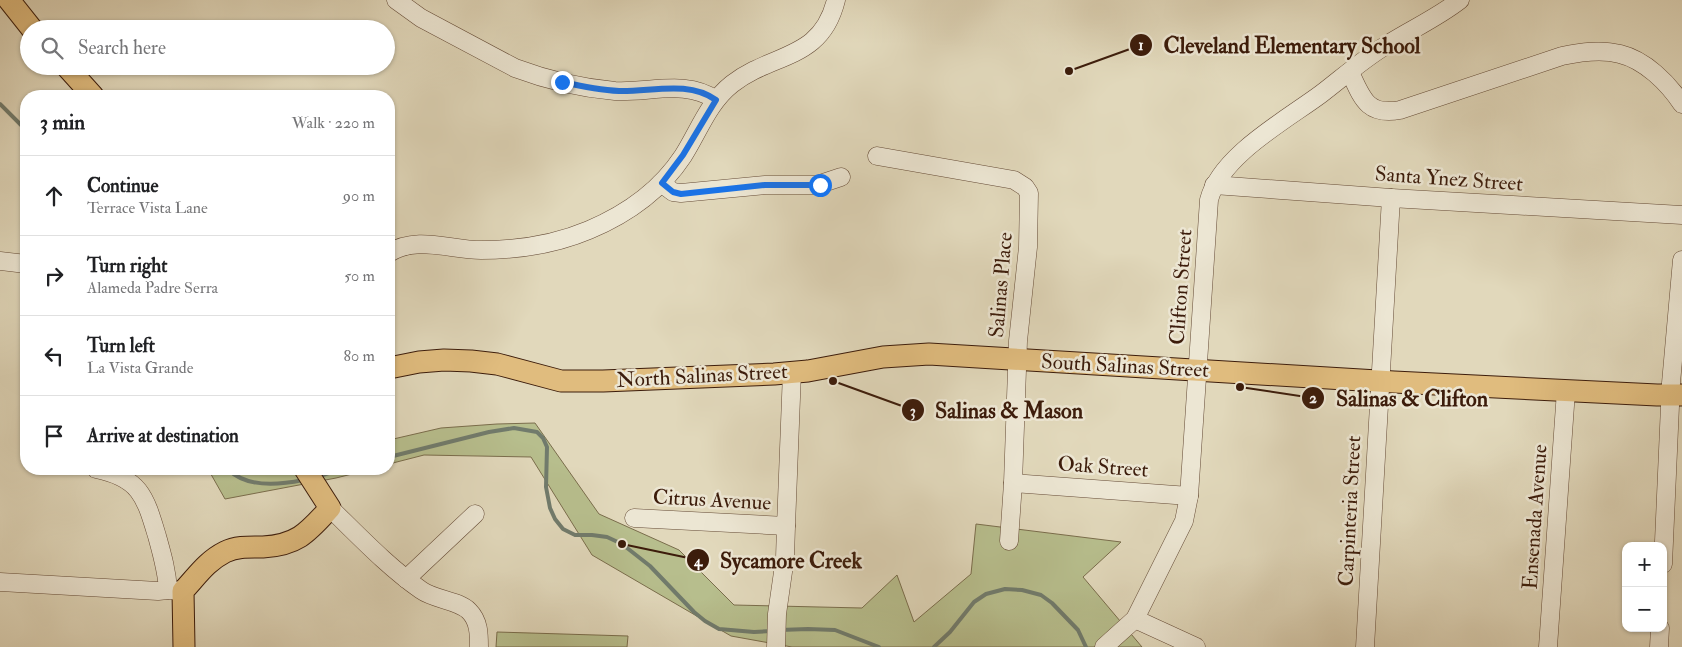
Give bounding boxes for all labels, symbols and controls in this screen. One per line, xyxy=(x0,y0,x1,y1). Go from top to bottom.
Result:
search box xyxy=(20,20,395,75)
callout: Cleveland Elementary School xyxy=(1129,27,1431,64)
text: Cleveland Elementary School xyxy=(1164,32,1421,61)
icon: search xyxy=(38,34,66,62)
text: Search here xyxy=(78,36,166,60)
text: 1 xyxy=(1138,36,1144,55)
route end xyxy=(551,71,574,94)
text: 3 min xyxy=(40,109,85,136)
text: Walk · 220 m xyxy=(292,113,375,133)
street label: Santa Ynez Street xyxy=(1374,160,1524,198)
text: Continue xyxy=(87,174,158,198)
route start xyxy=(809,174,832,197)
icon: ahead xyxy=(40,182,68,210)
text: 90 m xyxy=(343,186,375,206)
text: Terrace Vista Lane xyxy=(87,198,208,218)
street label: Clifton Street xyxy=(1163,228,1199,346)
street label: Salinas Place xyxy=(983,231,1019,339)
text: Turn right xyxy=(87,254,167,278)
icon: right xyxy=(40,262,68,290)
text: 50 m xyxy=(344,266,375,286)
text: Alameda Padre Serra xyxy=(87,278,218,298)
text: Turn left xyxy=(87,334,155,358)
icon: left xyxy=(40,342,68,370)
text: 80 m xyxy=(344,346,375,366)
street label: South Salinas Street xyxy=(1041,348,1210,384)
text: La Vista Grande xyxy=(87,358,193,378)
street label: North Salinas Street xyxy=(616,358,789,394)
callout: Salinas & Clifton xyxy=(1300,379,1498,416)
text: Salinas & Clifton xyxy=(1336,385,1489,413)
text: 2 xyxy=(1309,389,1317,408)
callout: Salinas & Mason xyxy=(900,392,1093,429)
text: Salinas & Mason xyxy=(935,397,1084,425)
text: 3 xyxy=(910,402,916,421)
icon: arrive xyxy=(40,422,68,450)
text: Arrive at destination xyxy=(87,424,239,448)
street label: Carpinteria Street xyxy=(1333,435,1367,587)
street label: Ensenada Avenue xyxy=(1516,443,1554,591)
street label: Oak Street xyxy=(1057,450,1149,484)
street label: Citrus Avenue xyxy=(652,483,772,517)
callout: Sycamore Creek xyxy=(685,542,872,579)
map controls xyxy=(1622,542,1667,632)
button: + xyxy=(1622,542,1667,587)
text: Sycamore Creek xyxy=(720,547,862,576)
text: 4 xyxy=(693,552,703,571)
button: − xyxy=(1622,587,1667,632)

